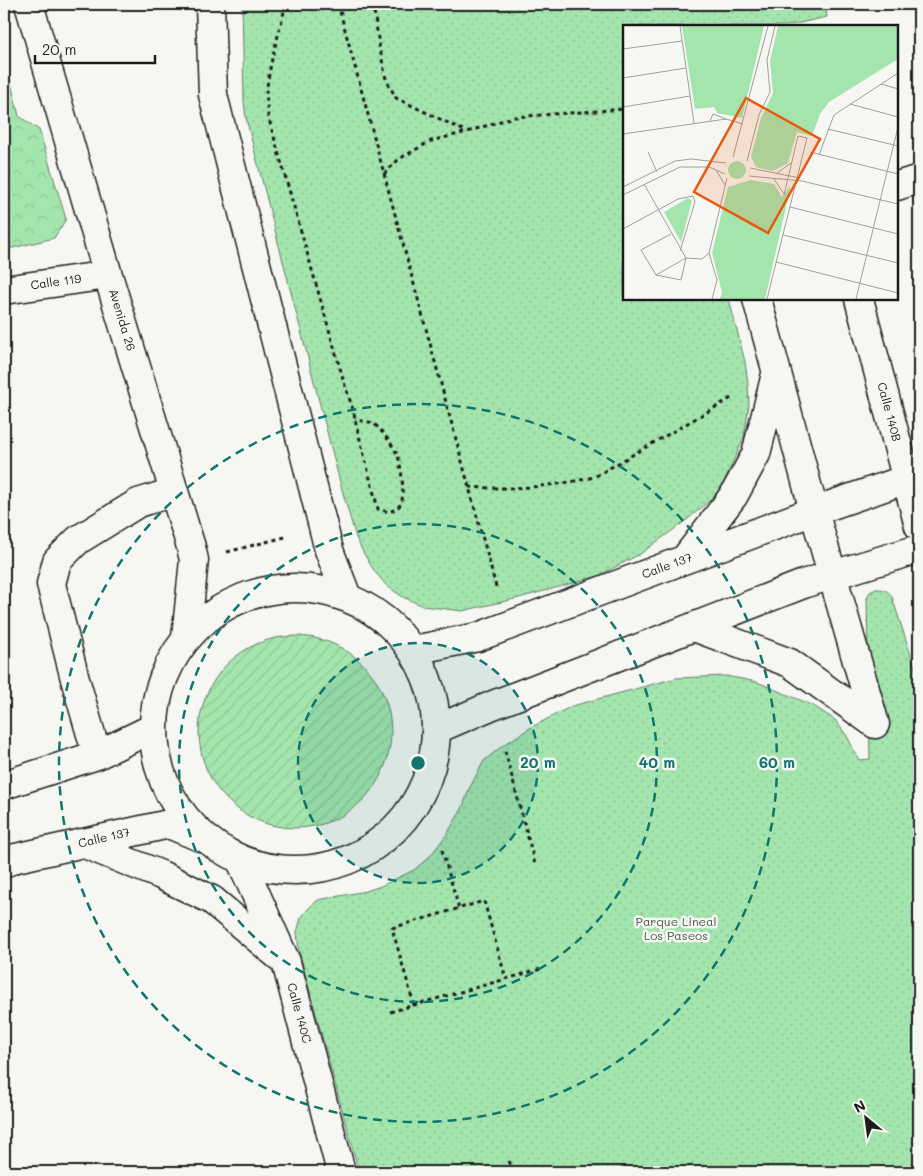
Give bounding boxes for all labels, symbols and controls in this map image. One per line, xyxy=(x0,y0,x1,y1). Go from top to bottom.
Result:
inset map xyxy=(623,25,898,300)
scale bar xyxy=(35,32,155,64)
text: 20 m xyxy=(42,39,76,59)
street label: Calle 119 xyxy=(29,270,82,292)
street label: Avenida 26 xyxy=(106,287,140,353)
street label: Calle 140B xyxy=(874,380,906,443)
street label: Calle 137 xyxy=(639,548,694,582)
text: 20 m xyxy=(520,752,556,772)
text: 40 m xyxy=(639,752,675,772)
text: 60 m xyxy=(759,752,795,772)
centre of rings xyxy=(409,754,427,772)
street label: Calle 137 xyxy=(76,823,131,851)
park label: Parque Lineal Los Paseos xyxy=(636,913,716,943)
street label: Calle 140C xyxy=(284,981,316,1045)
north arrow xyxy=(840,1094,890,1144)
text: N xyxy=(850,1095,869,1117)

